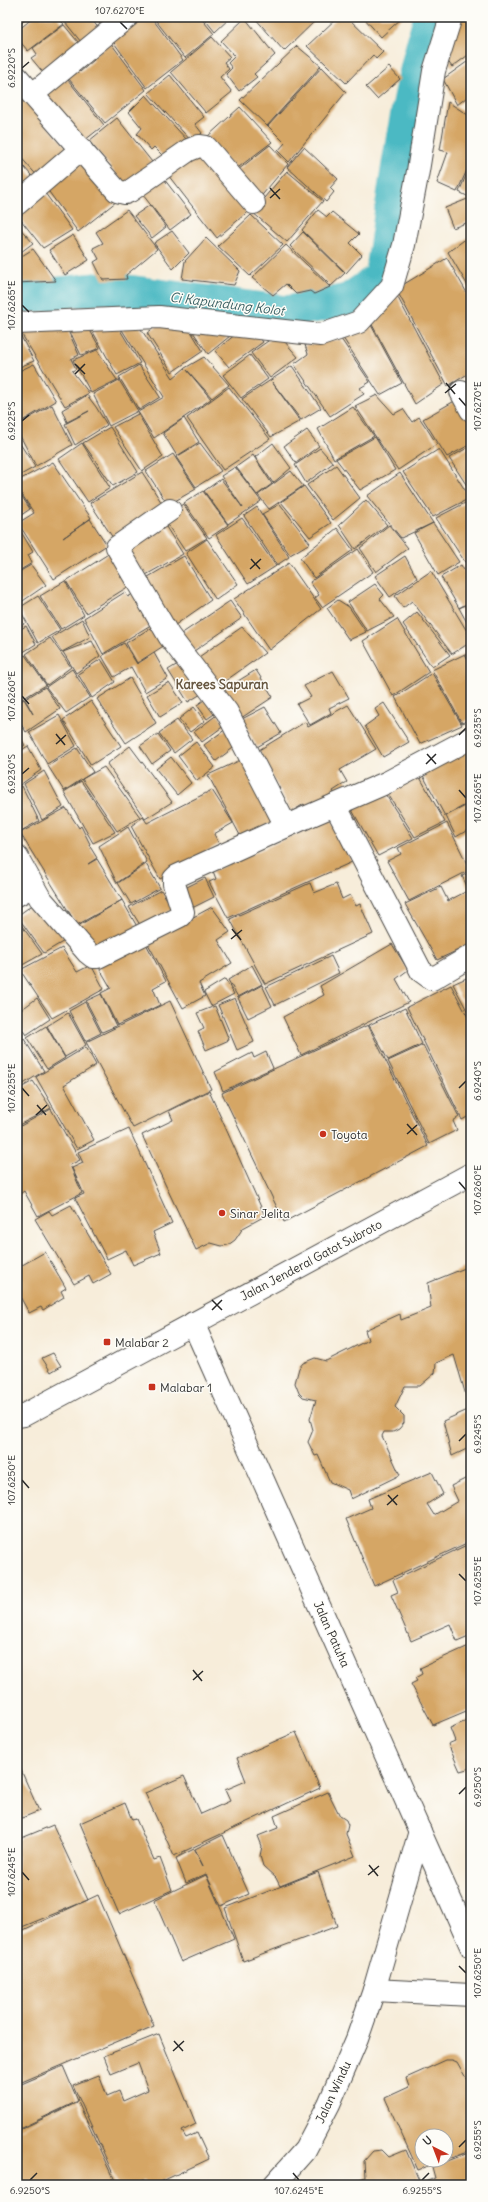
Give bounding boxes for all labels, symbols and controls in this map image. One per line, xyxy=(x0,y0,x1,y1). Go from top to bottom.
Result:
text: 107.6270°E xyxy=(95,4,145,17)
text: 6.9220°S xyxy=(5,48,18,88)
text: 107.6265°E xyxy=(5,280,18,330)
water label: Ci Kapundung Kolot xyxy=(169,289,287,320)
text: 107.6270°E xyxy=(471,381,484,431)
text: 6.9225°S xyxy=(5,401,18,441)
text: 107.6260°E xyxy=(5,671,18,721)
district label: Karees Sapuran xyxy=(175,676,269,693)
text: 6.9235°S xyxy=(471,708,484,748)
text: 6.9230°S xyxy=(5,753,18,794)
text: 107.6265°E xyxy=(471,773,484,823)
text: 6.9240°S xyxy=(471,1060,484,1101)
text: 107.6255°E xyxy=(5,1063,18,1113)
place label: Toyota xyxy=(331,1127,368,1142)
marker: Toyota xyxy=(318,1129,328,1139)
text: 107.6260°E xyxy=(471,1165,484,1215)
place label: Sinar Jelita xyxy=(230,1206,290,1221)
marker: Sinar Jelita xyxy=(217,1208,227,1218)
street label: Jalan Jenderal Gatot Subroto xyxy=(238,1216,385,1304)
place label: Malabar 2 xyxy=(115,1335,169,1350)
marker: Malabar 2 xyxy=(102,1337,112,1347)
place label: Malabar 1 xyxy=(160,1380,212,1395)
marker: Malabar 1 xyxy=(147,1382,157,1392)
text: 6.9245°S xyxy=(471,1414,484,1454)
text: 107.6250°E xyxy=(5,1455,18,1505)
text: 107.6255°E xyxy=(471,1556,484,1606)
street label: Jalan Patuha xyxy=(311,1599,353,1670)
text: 6.9250°S xyxy=(471,1766,484,1807)
text: 107.6245°E xyxy=(5,1847,18,1897)
text: 107.6250°E xyxy=(471,1948,484,1998)
street label: Jalan Windu xyxy=(312,2059,354,2125)
text: 6.9255°S xyxy=(471,2120,484,2160)
north arrow xyxy=(414,2128,454,2168)
text: U xyxy=(420,2133,435,2148)
text: 6.9250°S xyxy=(10,2184,51,2197)
text: 107.6245°E xyxy=(274,2184,324,2197)
text: 6.9255°S xyxy=(402,2184,442,2197)

